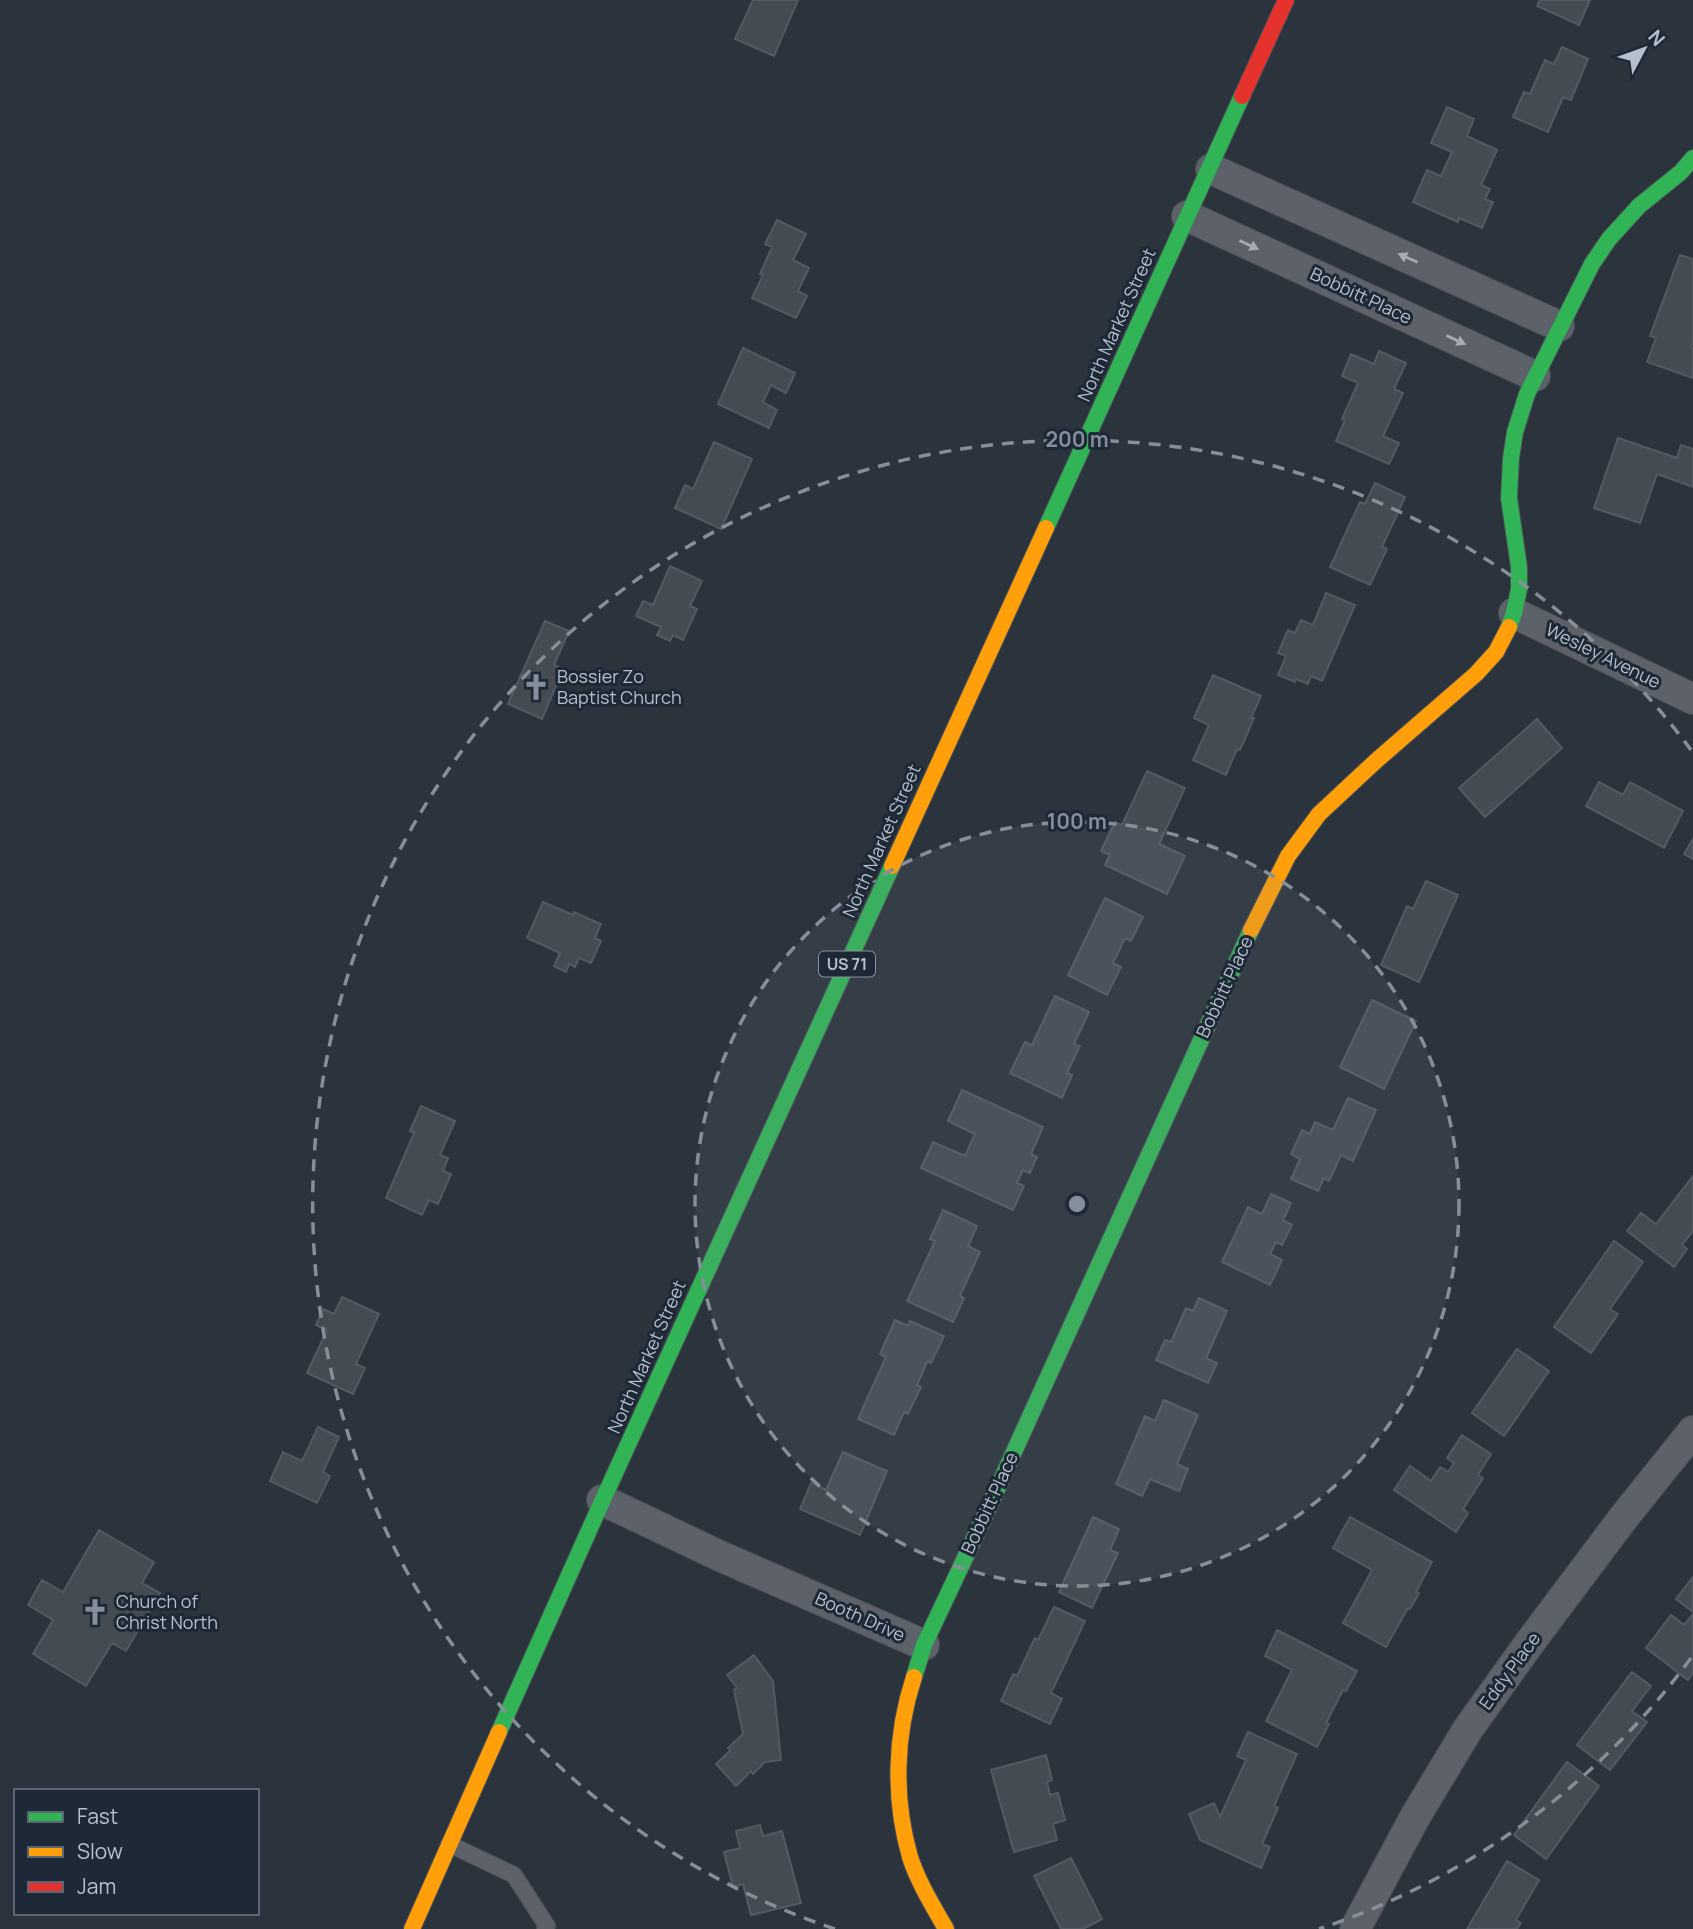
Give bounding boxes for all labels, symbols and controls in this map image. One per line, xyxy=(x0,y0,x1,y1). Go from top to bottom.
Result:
north arrow xyxy=(1609,14,1679,84)
text: N xyxy=(1643,24,1671,52)
one-way arrow xyxy=(1239,239,1259,251)
street label: North Market Street xyxy=(1071,244,1161,405)
one-way arrow xyxy=(1397,252,1418,263)
street label: Bobbitt Place xyxy=(1307,261,1416,329)
one-way arrow xyxy=(1446,334,1466,346)
text: 200 m xyxy=(1045,425,1109,453)
street label: Wesley Avenue xyxy=(1542,617,1665,693)
place label: Bossier Zo Baptist Church xyxy=(557,664,682,709)
church icon: Bossier Zo Baptist Church xyxy=(521,672,551,702)
street label: North Market Street xyxy=(836,760,926,921)
text: 100 m xyxy=(1047,807,1107,835)
street label: Bobbitt Place xyxy=(1190,932,1258,1041)
road number: US 71 xyxy=(819,952,875,976)
centre of rings xyxy=(1065,1192,1089,1216)
street label: North Market Street xyxy=(601,1276,691,1437)
street label: Bobbitt Place xyxy=(955,1448,1023,1557)
street label: Booth Drive xyxy=(812,1586,909,1647)
place label: Church of Christ North xyxy=(116,1589,218,1634)
church icon: Church of Christ North xyxy=(80,1597,110,1627)
street label: Eddy Place xyxy=(1473,1627,1545,1714)
legend xyxy=(14,1789,259,1915)
text: Fast xyxy=(77,1802,118,1830)
text: Slow xyxy=(77,1837,123,1865)
text: Jam xyxy=(77,1872,116,1900)

